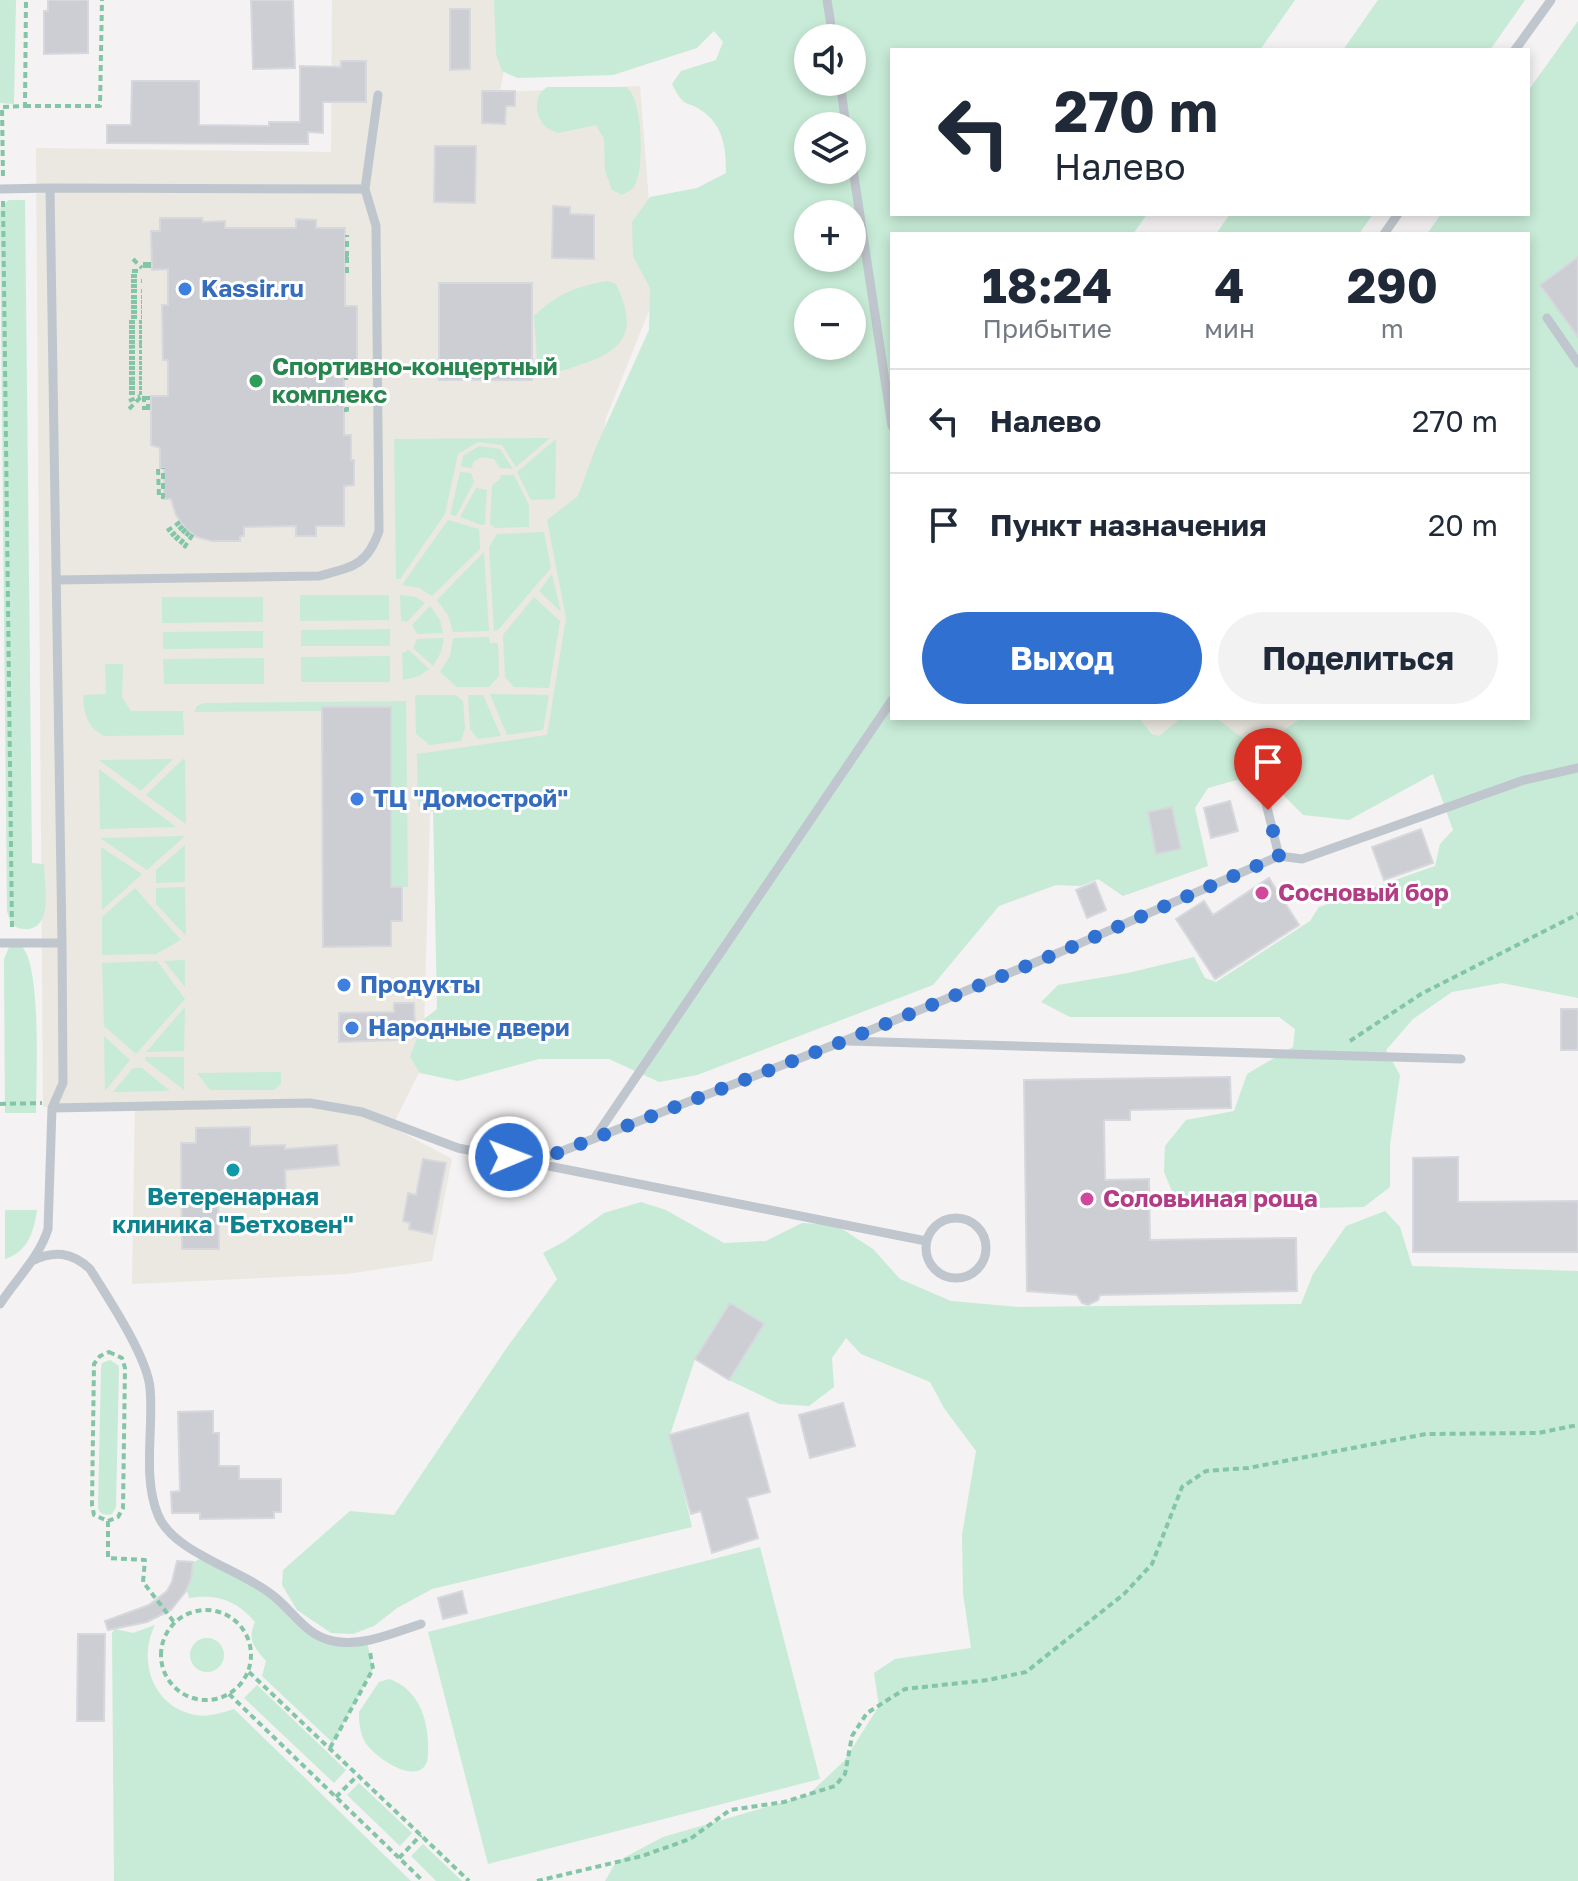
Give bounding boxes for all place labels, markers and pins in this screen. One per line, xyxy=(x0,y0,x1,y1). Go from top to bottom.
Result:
place label: Kassir.ru xyxy=(201,273,304,302)
marker: Kassir.ru xyxy=(176,280,194,298)
place label: Спортивно-концертный комплекс xyxy=(272,351,558,408)
marker: Спортивно-концертный комплекс xyxy=(247,372,265,390)
pin xyxy=(1234,728,1302,810)
place label: ТЦ "Домострой" xyxy=(373,783,568,812)
marker: ТЦ "Домострой" xyxy=(348,790,366,808)
place label: Сосновый бор xyxy=(1278,877,1449,906)
marker: Сосновый бор xyxy=(1253,884,1271,902)
place label: Продукты xyxy=(360,969,481,998)
marker: Продукты xyxy=(335,976,353,994)
place label: Народные двери xyxy=(368,1012,570,1041)
marker: Народные двери xyxy=(343,1019,361,1037)
marker: Ветеренарная клиника "Бетховен" xyxy=(224,1161,242,1179)
place label: Ветеренарная клиника "Бетховен" xyxy=(112,1181,354,1238)
place label: Соловьиная роща xyxy=(1103,1183,1318,1212)
marker: Соловьиная роща xyxy=(1078,1190,1096,1208)

